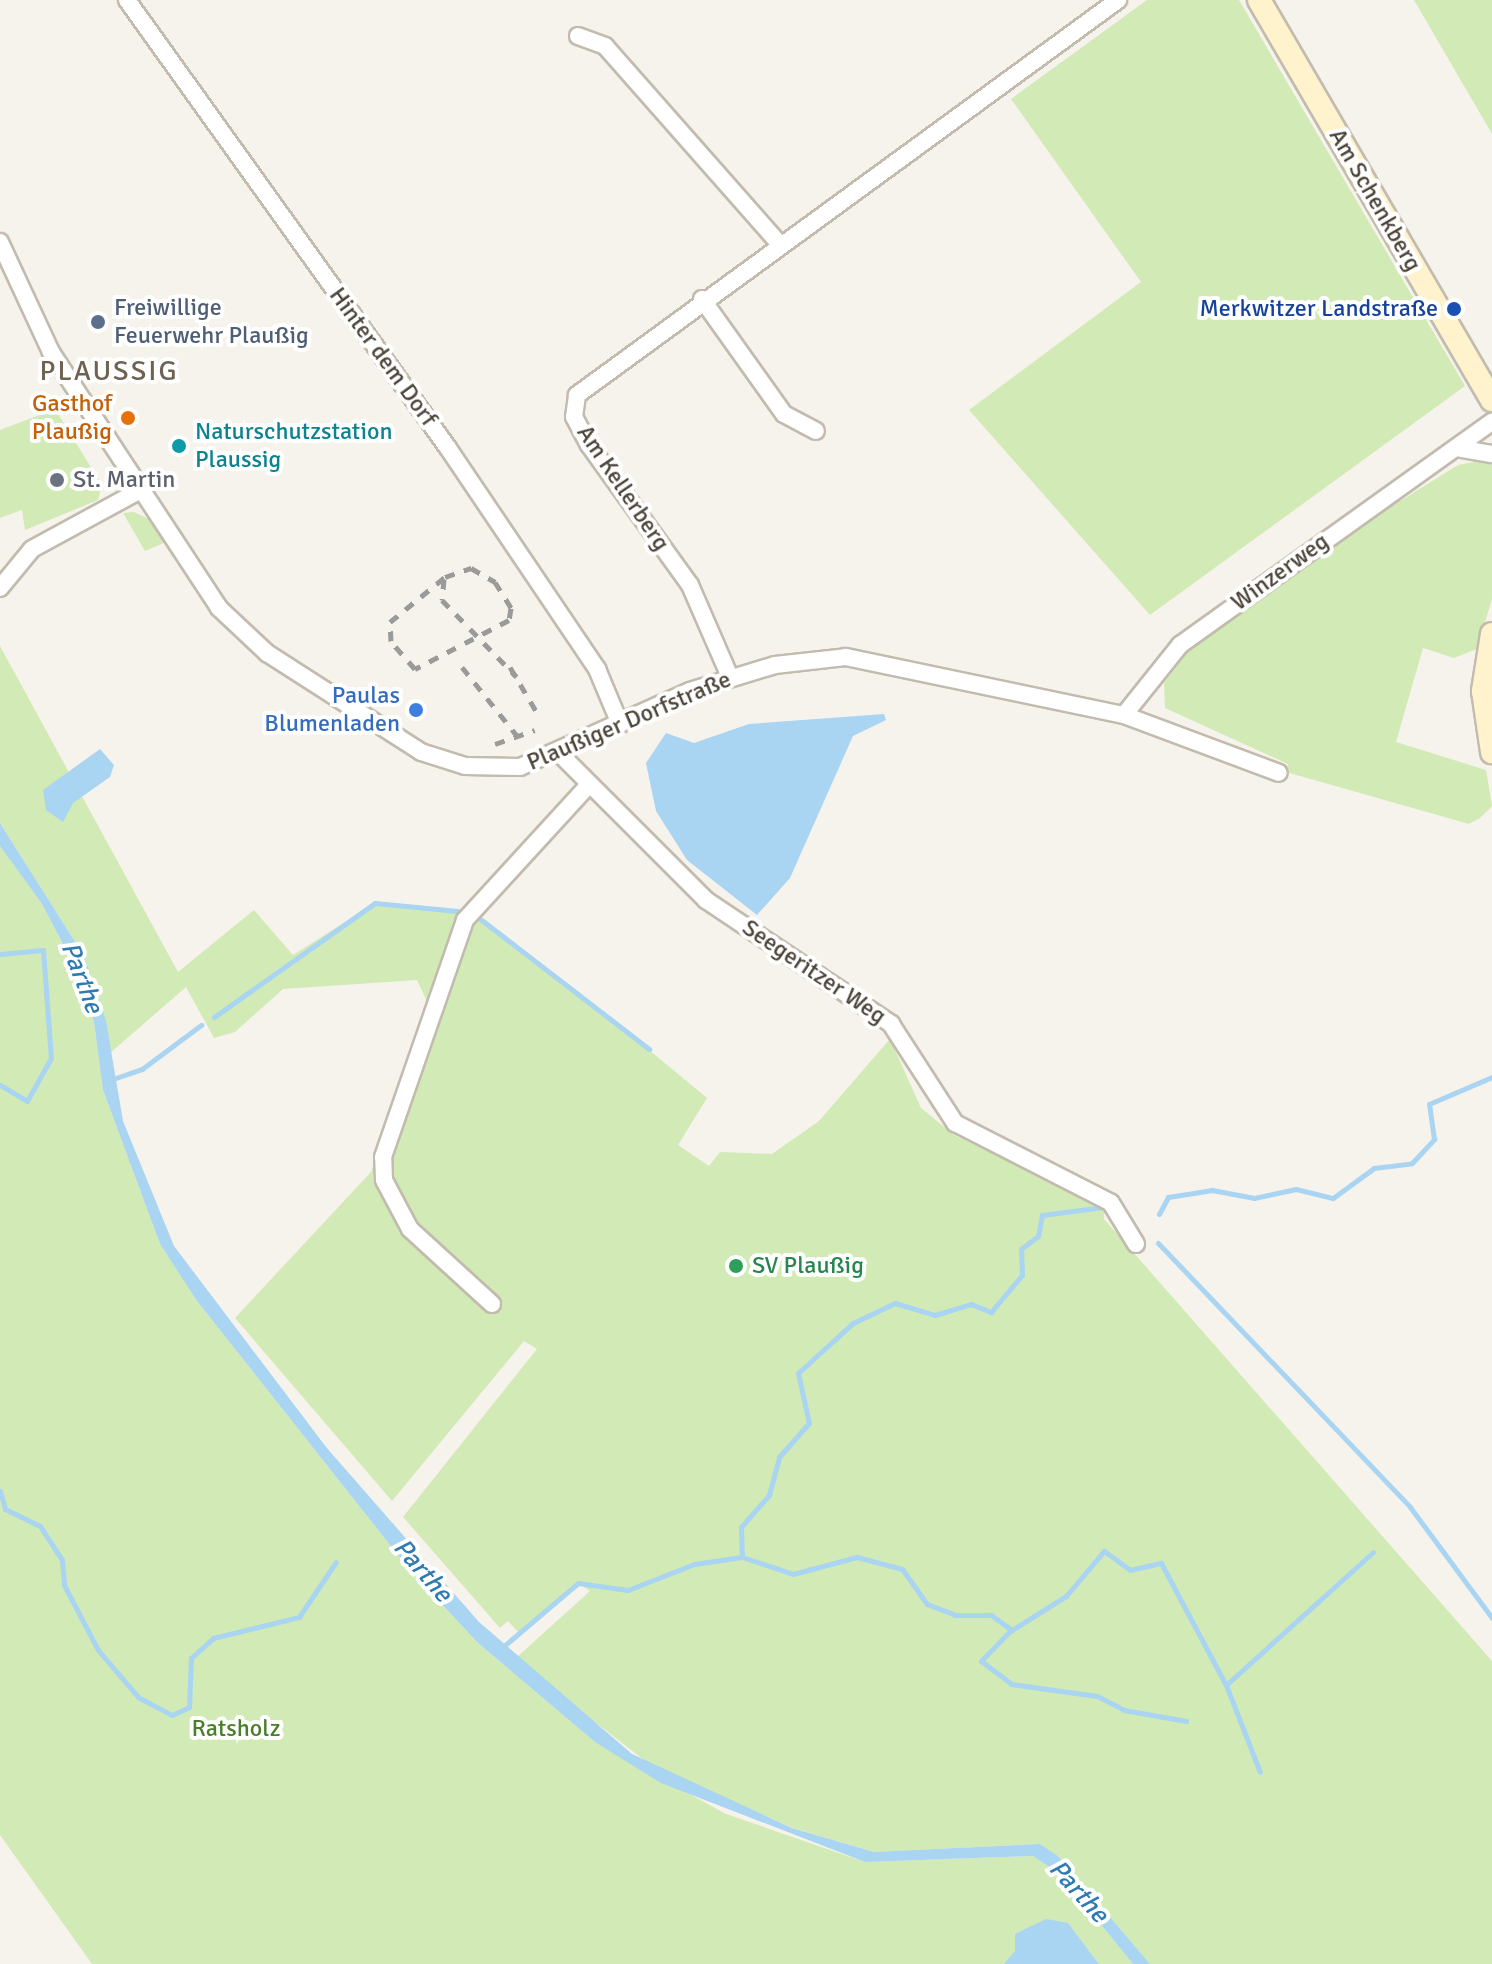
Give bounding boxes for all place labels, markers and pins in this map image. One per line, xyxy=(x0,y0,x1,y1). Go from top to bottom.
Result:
place label: Freiwillige Feuerwehr Plaußig xyxy=(114,294,309,350)
place label: Merkwitzer Landstraße xyxy=(1199,295,1438,323)
marker: Merkwitzer Landstraße xyxy=(1445,300,1463,318)
marker: Freiwillige Feuerwehr Plaußig xyxy=(89,313,107,331)
place label: Gasthof Plaußig xyxy=(32,390,112,446)
marker: Gasthof Plaußig xyxy=(119,409,137,427)
place label: Naturschutzstation Plaussig xyxy=(195,418,393,474)
marker: Naturschutzstation Plaussig xyxy=(170,437,188,455)
place label: St. Martin xyxy=(73,466,175,494)
marker: St. Martin xyxy=(48,471,66,489)
place label: Paulas Blumenladen xyxy=(264,682,400,738)
marker: Paulas Blumenladen xyxy=(407,701,425,719)
place label: SV Plaußig xyxy=(752,1252,864,1280)
marker: SV Plaußig xyxy=(727,1257,745,1275)

